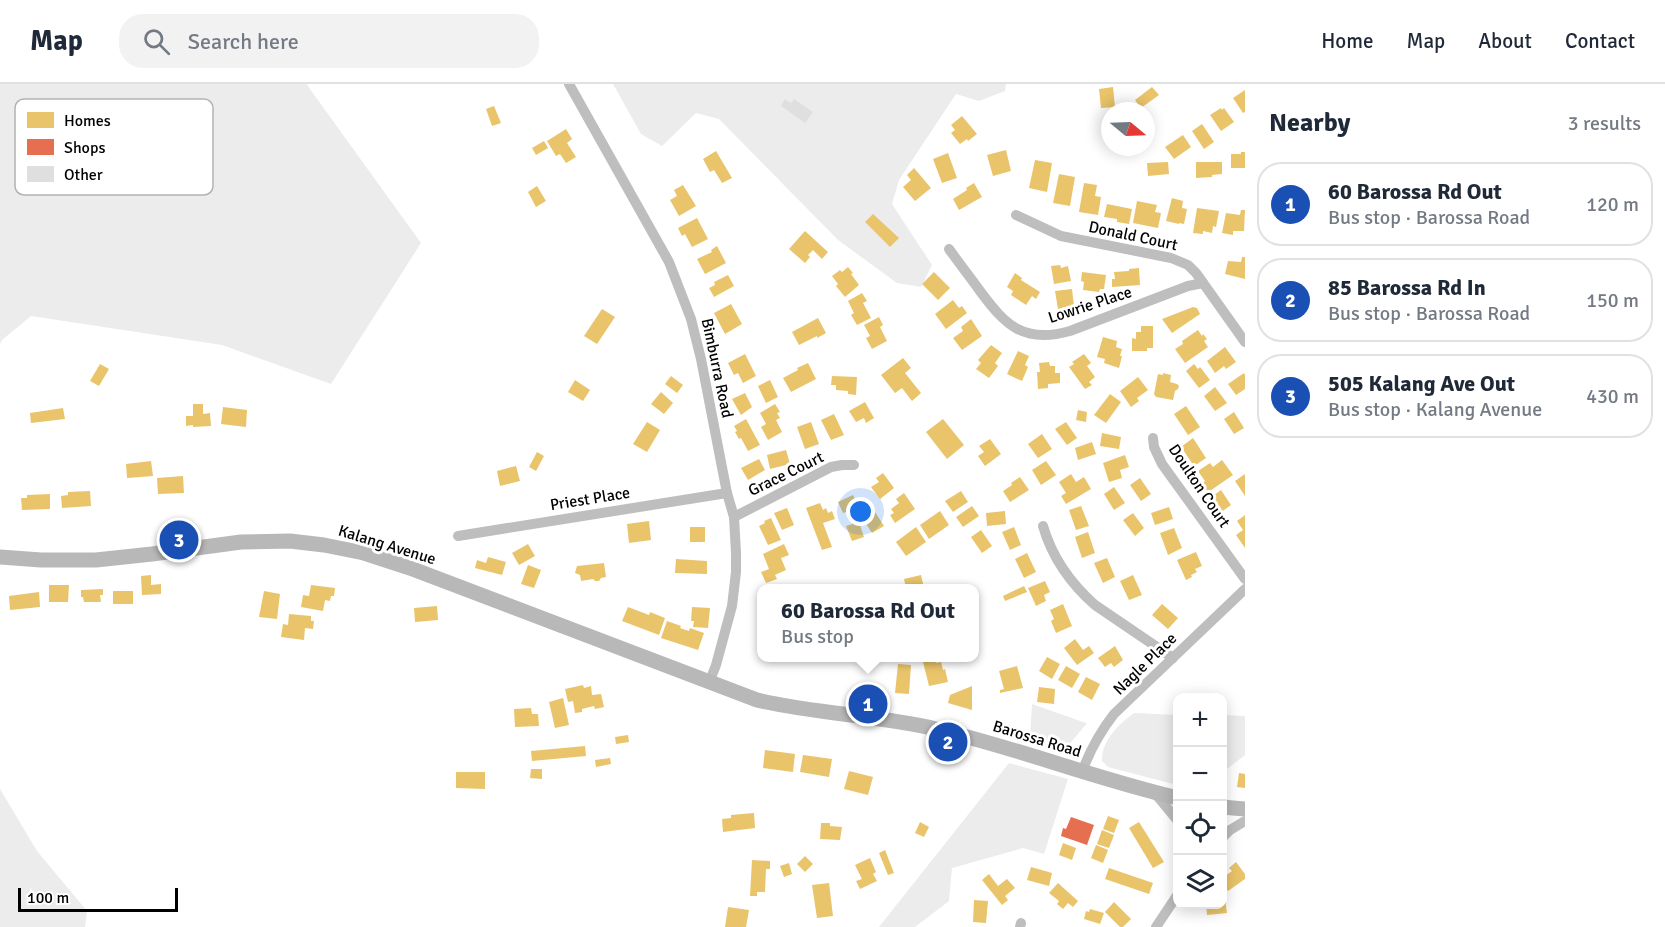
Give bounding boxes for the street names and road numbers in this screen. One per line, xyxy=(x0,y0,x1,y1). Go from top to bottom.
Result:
street label: Donald Court xyxy=(1087,217,1180,255)
street label: Lowrie Place xyxy=(1046,282,1134,328)
street label: Bimburra Road xyxy=(697,316,737,420)
street label: Doulton Court xyxy=(1164,440,1234,532)
street label: Grace Court xyxy=(745,447,827,501)
street label: Priest Place xyxy=(549,483,631,515)
street label: Kalang Avenue xyxy=(336,521,438,569)
street label: Nagle Place xyxy=(1109,629,1181,699)
street label: Barossa Road xyxy=(990,716,1084,762)

